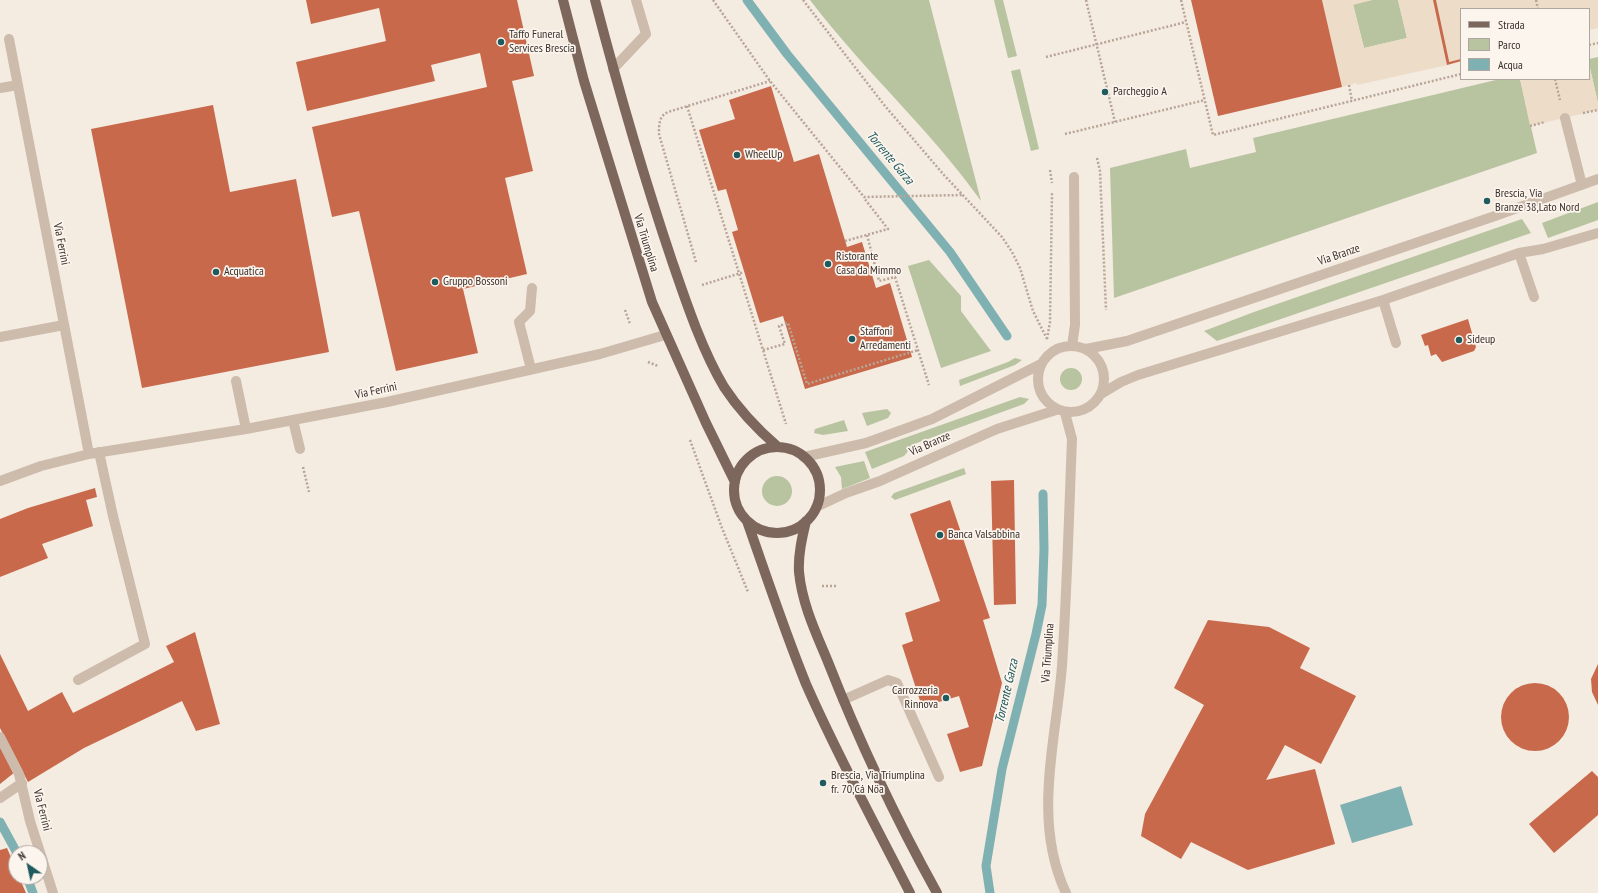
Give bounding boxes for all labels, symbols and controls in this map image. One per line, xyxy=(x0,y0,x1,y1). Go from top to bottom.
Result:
legend xyxy=(1460,8,1590,80)
text: Strada xyxy=(1498,17,1525,32)
place label: Taffo Funeral Services Brescia xyxy=(509,28,575,56)
marker: Taffo Funeral Services Brescia xyxy=(496,37,506,47)
text: Parco xyxy=(1498,37,1520,52)
text: Acqua xyxy=(1498,57,1523,72)
place label: Parcheggio A xyxy=(1113,85,1167,99)
marker: Parcheggio A xyxy=(1100,87,1110,97)
water label: Torrente Garza xyxy=(863,128,917,188)
place label: WheelUp xyxy=(745,148,782,162)
marker: WheelUp xyxy=(732,150,742,160)
place label: Brescia, Via Branze 38,Lato Nord xyxy=(1495,187,1579,215)
marker: Brescia, Via Branze 38,Lato Nord xyxy=(1482,196,1492,206)
street label: Via Triumplina xyxy=(630,212,662,274)
street label: Via Ferrini xyxy=(50,222,72,266)
street label: Via Branze xyxy=(1316,241,1362,269)
place label: Ristorante Casa da Mimmo xyxy=(836,250,901,278)
marker: Ristorante Casa da Mimmo xyxy=(823,259,833,269)
place label: Acquatica xyxy=(224,265,264,279)
marker: Acquatica xyxy=(211,267,221,277)
place label: Gruppo Bossoni xyxy=(443,275,508,289)
marker: Gruppo Bossoni xyxy=(430,277,440,287)
place label: Staffoni Arredamenti xyxy=(860,325,911,353)
place label: Sideup xyxy=(1467,333,1495,347)
marker: Staffoni Arredamenti xyxy=(847,334,857,344)
marker: Sideup xyxy=(1454,335,1464,345)
street label: Via Ferrini xyxy=(354,380,398,402)
street label: Via Branze xyxy=(907,429,953,459)
place label: Banca Valsabbina xyxy=(948,528,1020,542)
marker: Banca Valsabbina xyxy=(935,530,945,540)
street label: Via Triumplina xyxy=(1039,623,1057,683)
water label: Torrente Garza xyxy=(992,658,1022,724)
place label: Carrozzeria Rinnova xyxy=(892,684,938,712)
marker: Carrozzeria Rinnova xyxy=(941,693,951,703)
place label: Brescia, Via Triumplina fr. 70,Cá Nöa xyxy=(831,769,925,797)
marker: Brescia, Via Triumplina fr. 70,Cá Nöa xyxy=(818,778,828,788)
street label: Via Ferrini xyxy=(30,788,54,832)
north arrow xyxy=(8,845,48,885)
text: N xyxy=(15,848,28,863)

